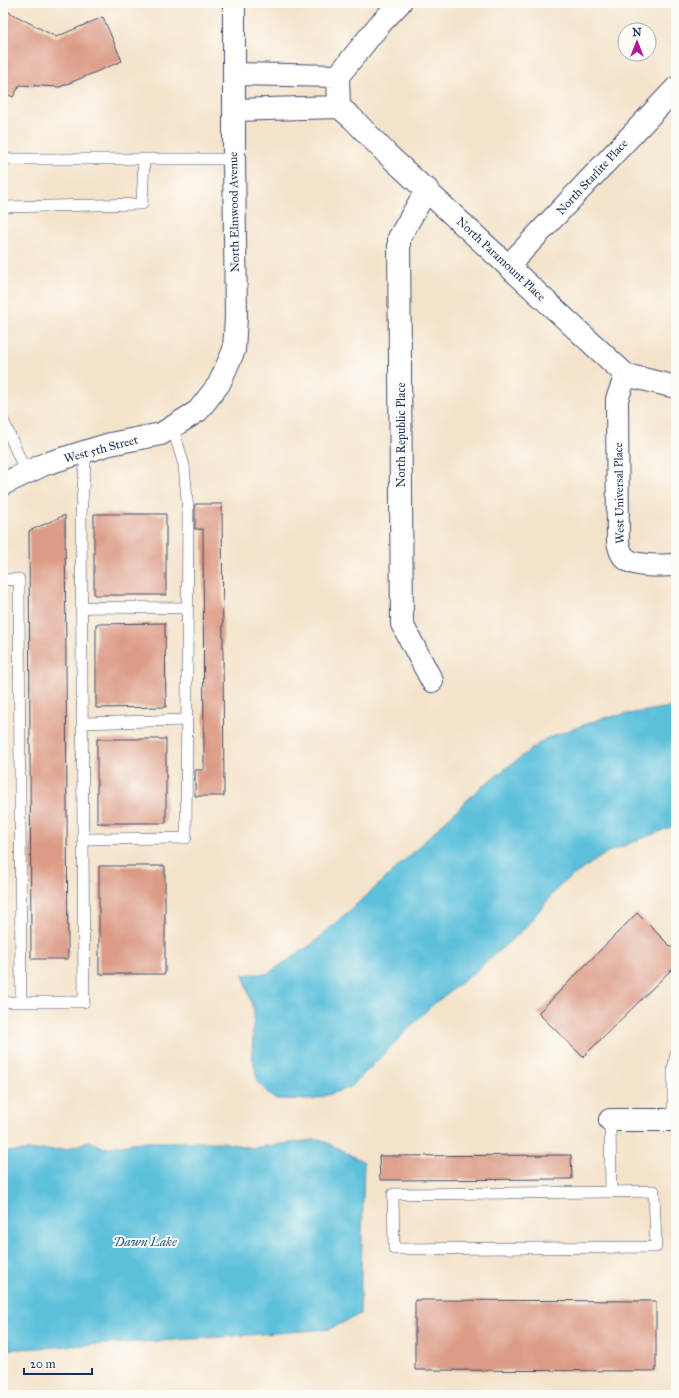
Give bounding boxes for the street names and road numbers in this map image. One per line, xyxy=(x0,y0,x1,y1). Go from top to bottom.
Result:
street label: North Starlite Place xyxy=(553,136,631,218)
street label: North Elmwood Avenue xyxy=(226,152,242,272)
street label: North Paramount Place xyxy=(454,214,548,304)
street label: North Republic Place xyxy=(394,383,408,488)
street label: West 5th Street xyxy=(62,432,140,466)
street label: West Universal Place xyxy=(611,442,627,544)

